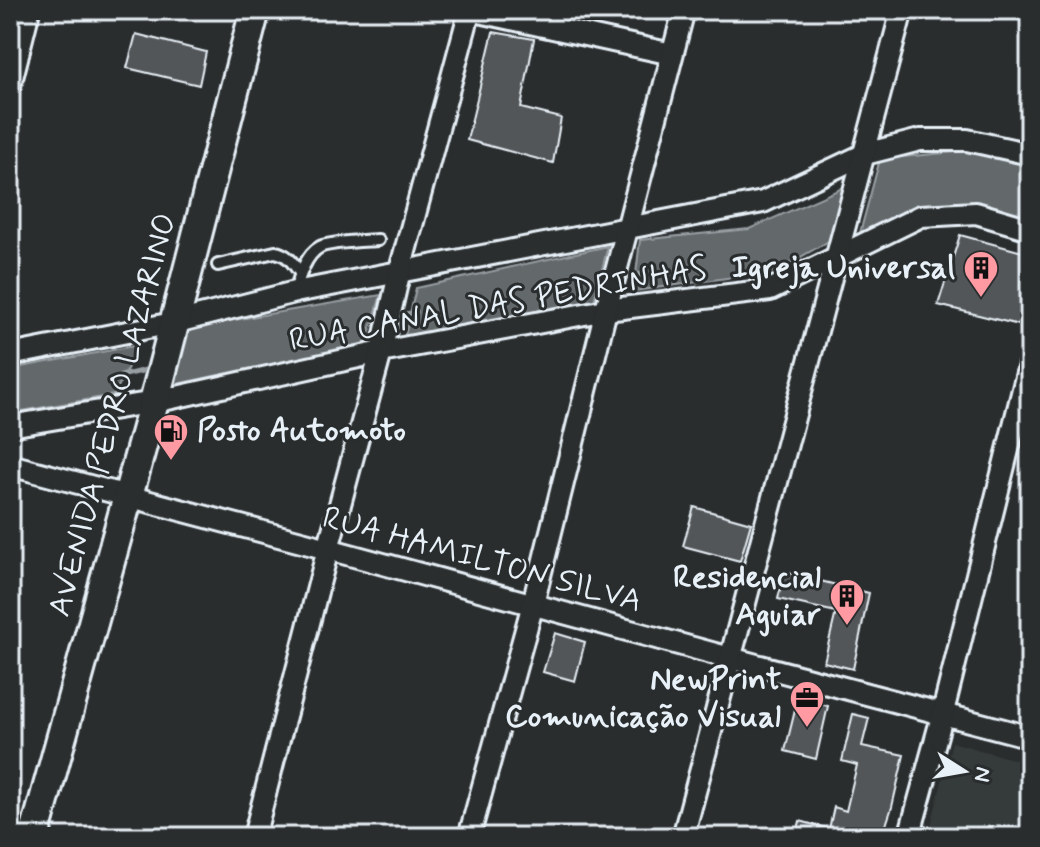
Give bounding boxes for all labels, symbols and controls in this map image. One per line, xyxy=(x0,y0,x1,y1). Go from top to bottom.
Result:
street label: AVENIDA PEDRO LAZARINO xyxy=(39,209,187,621)
place label: Igreja Universal xyxy=(731,247,955,290)
street label: RUA CANAL DAS PEDRINHAS xyxy=(286,248,710,362)
building icon: Igreja Universal xyxy=(962,249,1000,299)
place label: Posto Automoto xyxy=(197,410,406,452)
fuel station icon: Posto Automoto xyxy=(152,412,190,462)
street label: RUA HAMILTON SILVA xyxy=(318,497,646,623)
place label: Residencial Aguiar xyxy=(673,557,821,637)
building icon: Residencial Aguiar xyxy=(828,577,866,627)
place label: NewPrint Comunicação Visual xyxy=(505,659,781,738)
office icon: NewPrint Comunicação Visual xyxy=(788,679,826,729)
north arrow xyxy=(924,731,1004,811)
text: N xyxy=(967,765,997,784)

